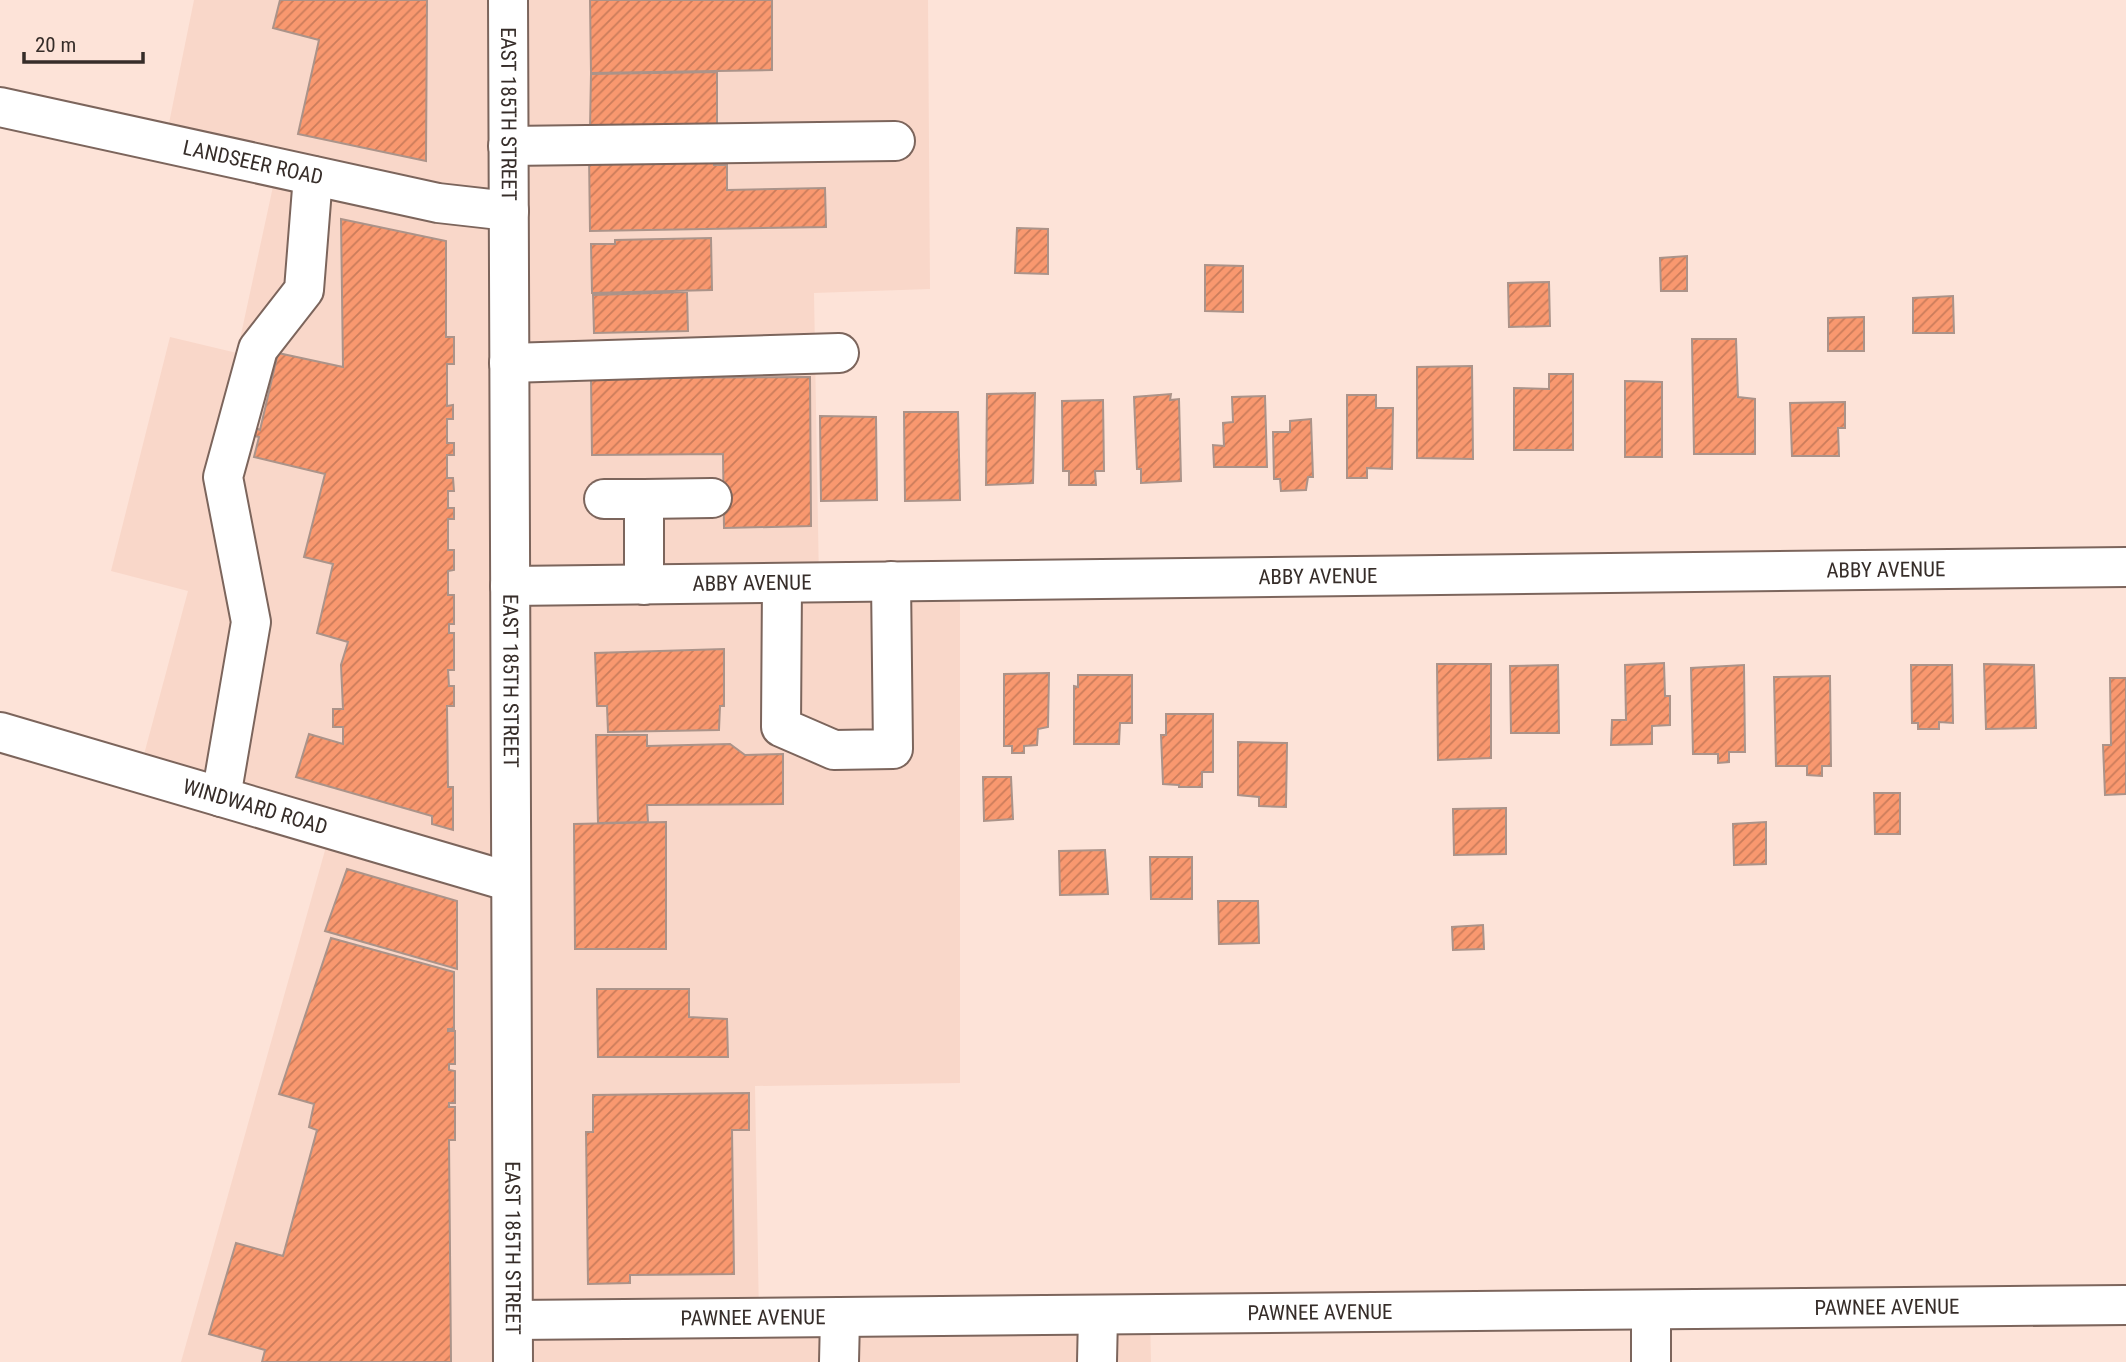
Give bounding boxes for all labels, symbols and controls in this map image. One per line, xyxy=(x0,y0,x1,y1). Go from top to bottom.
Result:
scale bar xyxy=(24,21,144,65)
street label: EAST 185TH STREET xyxy=(496,27,521,201)
text: 20 m xyxy=(35,33,76,57)
street label: LANDSEER ROAD xyxy=(181,135,325,189)
street label: ABBY AVENUE xyxy=(1826,557,1946,583)
street label: ABBY AVENUE xyxy=(1258,564,1378,589)
street label: ABBY AVENUE xyxy=(692,570,812,596)
street label: EAST 185TH STREET xyxy=(498,594,523,768)
street label: WINDWARD ROAD xyxy=(180,774,330,840)
street label: EAST 185TH STREET xyxy=(500,1161,525,1335)
street label: PAWNEE AVENUE xyxy=(1814,1295,1960,1320)
street label: PAWNEE AVENUE xyxy=(1247,1300,1393,1325)
street label: PAWNEE AVENUE xyxy=(680,1305,826,1330)

